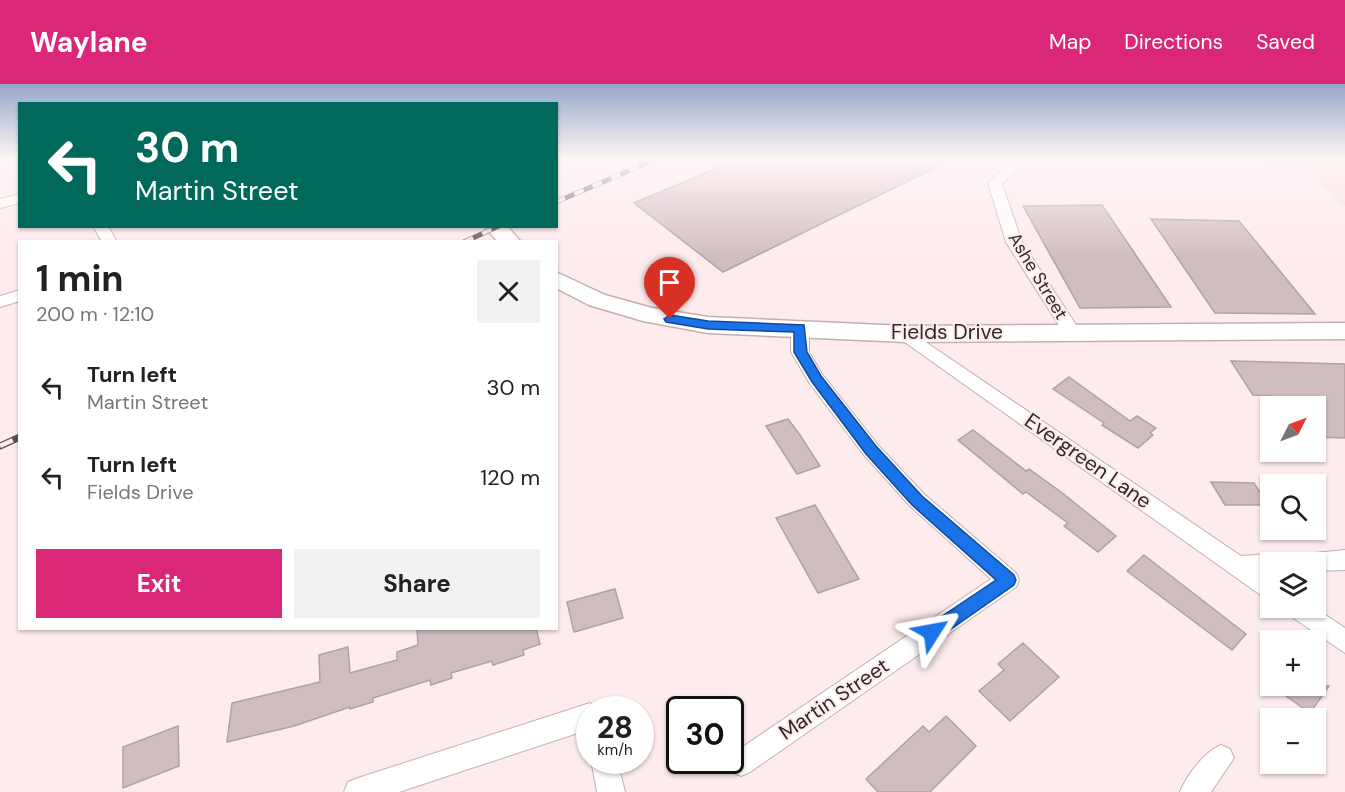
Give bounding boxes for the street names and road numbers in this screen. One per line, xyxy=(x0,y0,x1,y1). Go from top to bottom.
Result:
street label: Ashe Street xyxy=(1003,228,1073,324)
street label: Fields Drive xyxy=(891,318,1003,346)
street label: Evergreen Lane xyxy=(1019,407,1157,515)
street label: Martin Street xyxy=(773,652,895,746)

